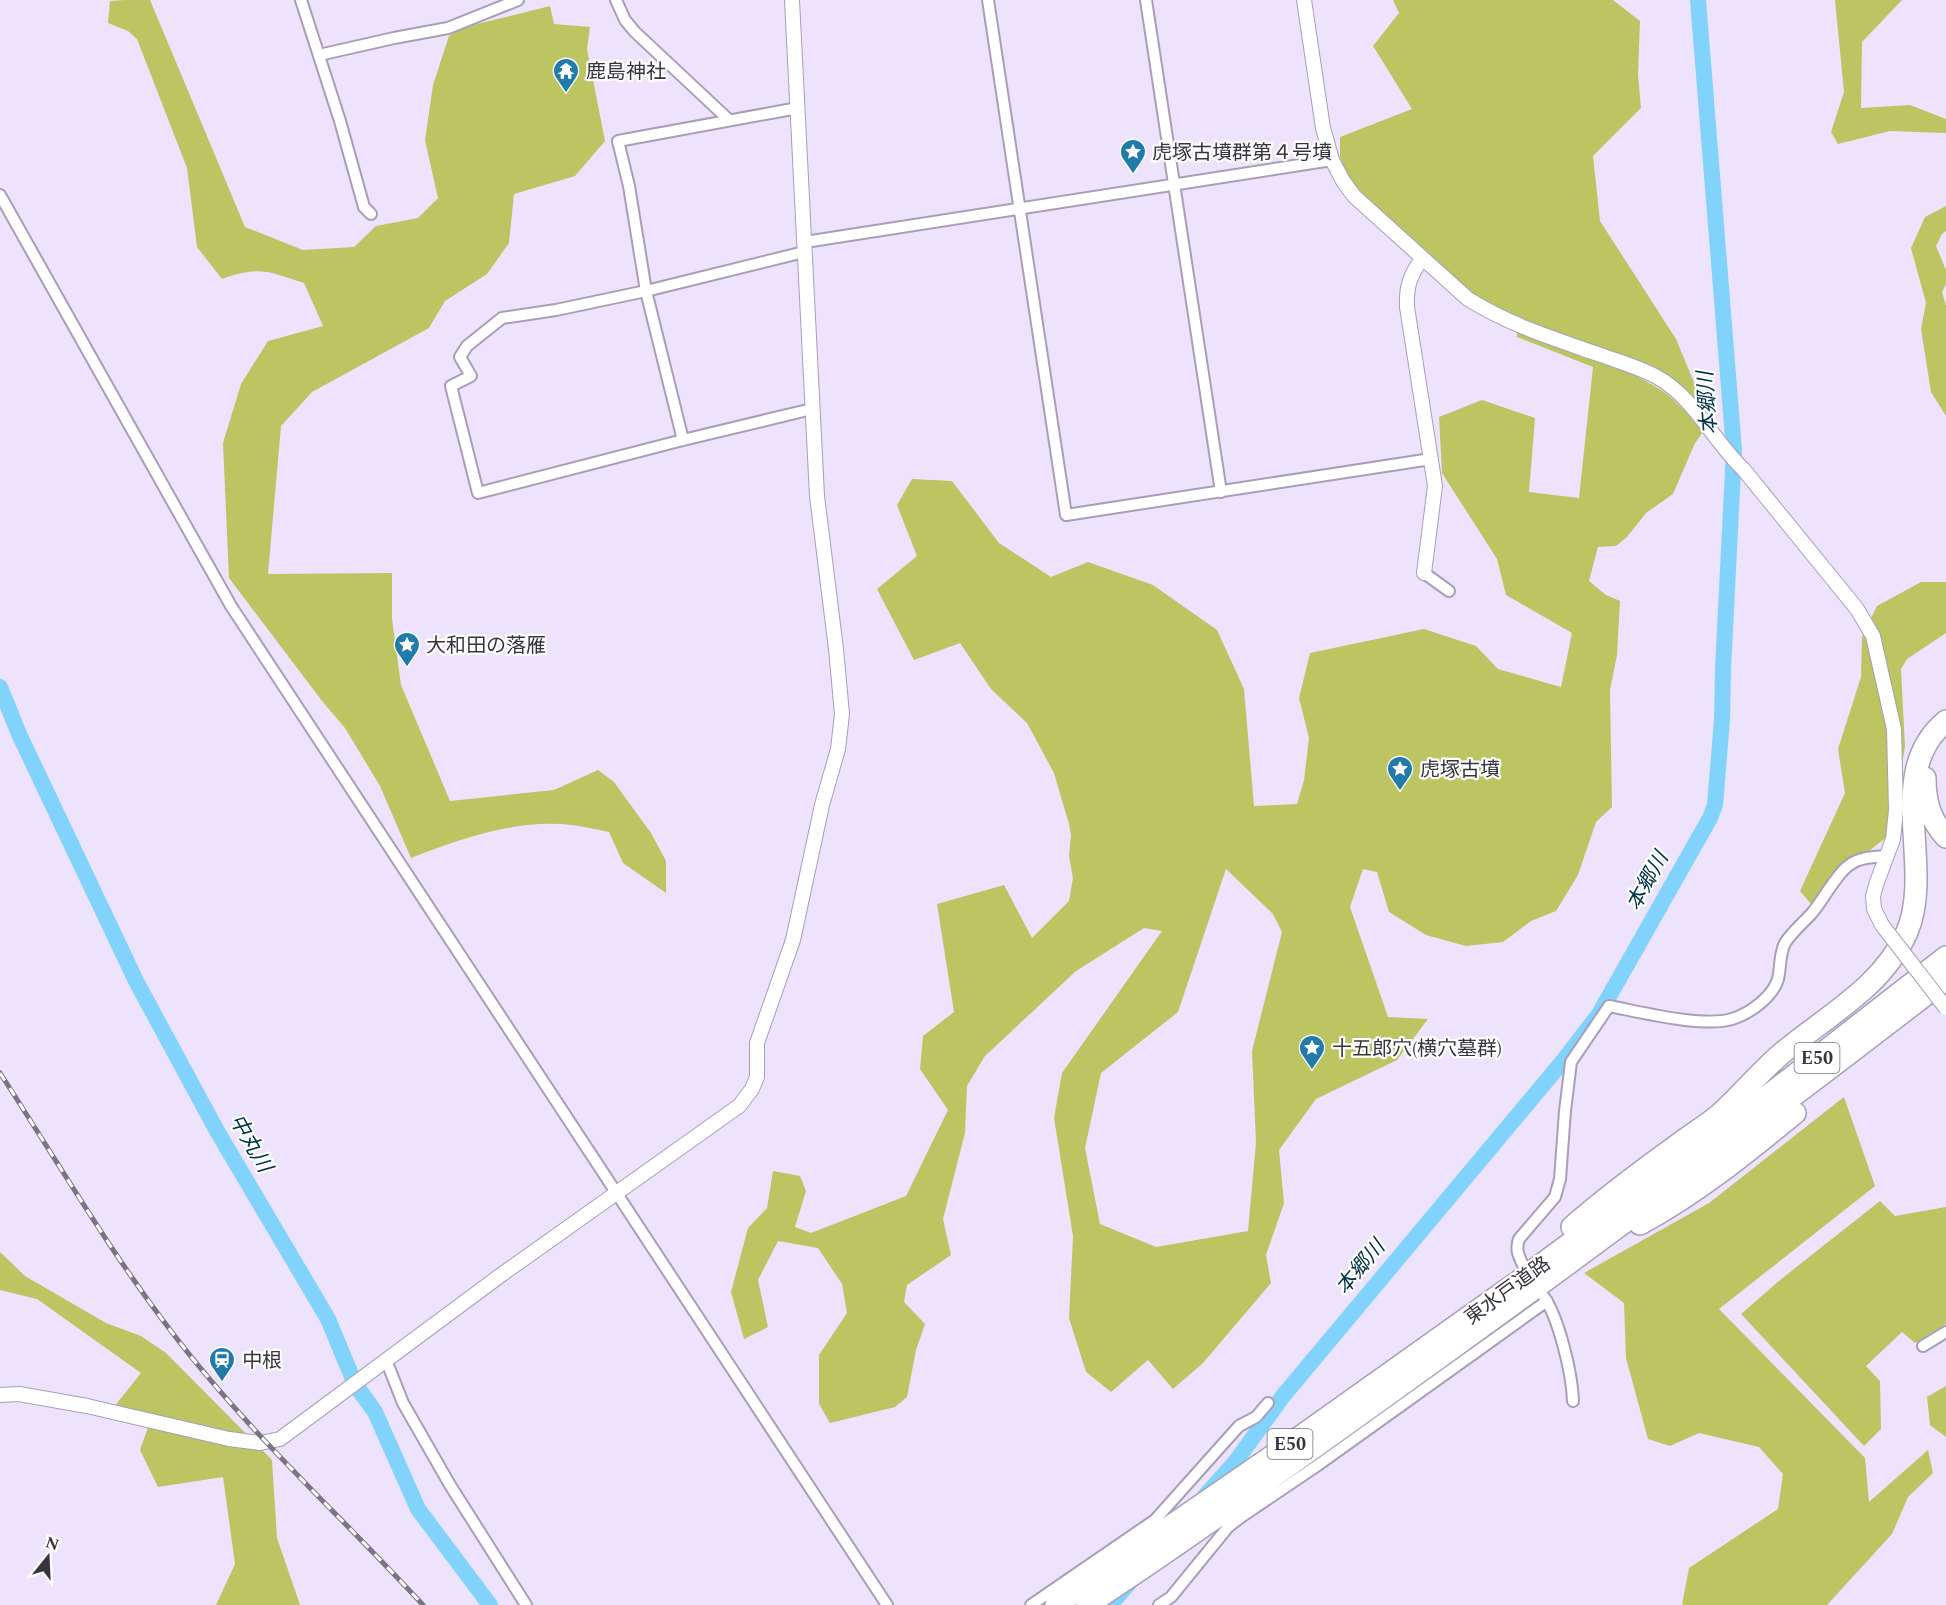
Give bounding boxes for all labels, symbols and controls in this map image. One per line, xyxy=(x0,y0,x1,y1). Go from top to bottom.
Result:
temple icon: 鹿島神社 xyxy=(551,56,581,94)
place label: 鹿島神社 xyxy=(586,57,666,87)
place icon: 虎塚古墳群第４号墳 xyxy=(1118,137,1148,175)
place label: 虎塚古墳群第４号墳 xyxy=(1152,138,1332,168)
water label: 本郷川 xyxy=(1690,368,1726,435)
place icon: 大和田の落雁 xyxy=(392,630,422,668)
place label: 大和田の落雁 xyxy=(426,631,546,661)
place icon: 虎塚古墳 xyxy=(1385,754,1415,792)
place label: 虎塚古墳 xyxy=(1420,755,1500,785)
water label: 本郷川 xyxy=(1619,844,1678,917)
place icon: 十五郎穴(横穴墓群) xyxy=(1297,1033,1327,1071)
place label: 十五郎穴(横穴墓群) xyxy=(1332,1034,1502,1064)
road number: E50 xyxy=(1794,1043,1840,1073)
water label: 中丸川 xyxy=(221,1108,281,1181)
water label: 本郷川 xyxy=(1328,1232,1395,1302)
street label: 東水戸道路 xyxy=(1458,1249,1557,1332)
station icon: 中根 xyxy=(207,1345,237,1383)
place label: 中根 xyxy=(242,1346,282,1376)
road number: E50 xyxy=(1268,1429,1312,1459)
north arrow xyxy=(18,1527,78,1587)
text: N xyxy=(42,1530,62,1557)

